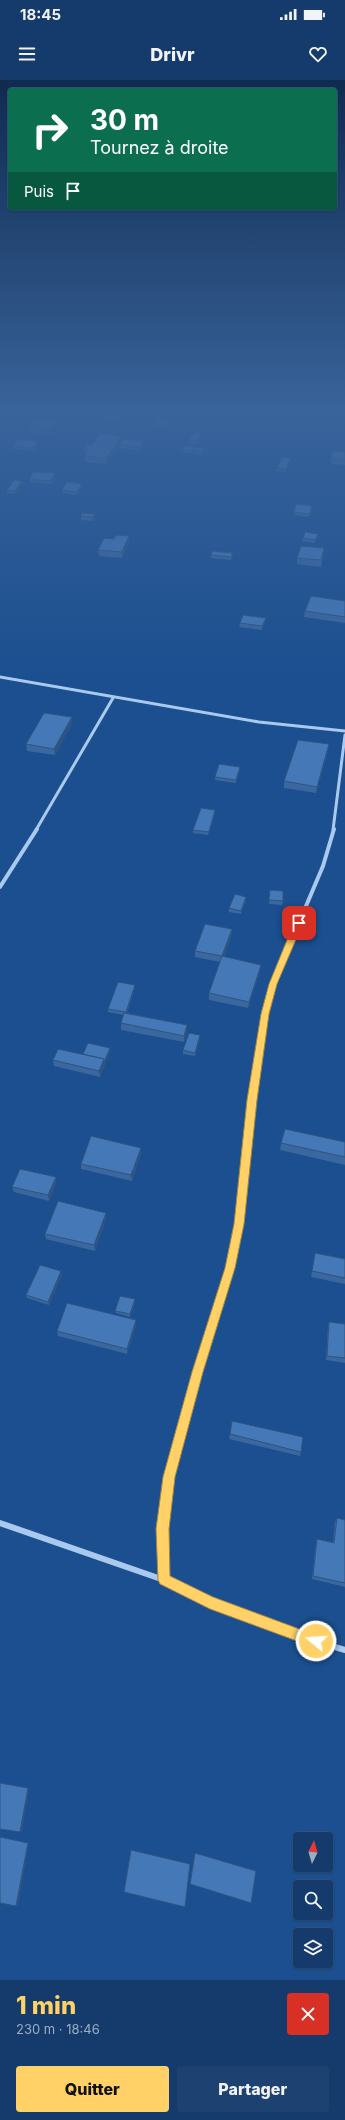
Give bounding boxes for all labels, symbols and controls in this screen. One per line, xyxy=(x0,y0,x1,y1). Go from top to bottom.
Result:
text: 18:45 xyxy=(20,5,61,24)
icon: menu xyxy=(16,43,38,65)
icon: heart xyxy=(307,43,329,65)
text: Drivr xyxy=(150,44,195,65)
text: 30 m xyxy=(90,103,159,137)
icon: right xyxy=(24,104,76,156)
text: Tournez à droite xyxy=(90,137,229,158)
icon: arrive xyxy=(62,180,84,202)
text: Puis xyxy=(24,182,54,201)
pin xyxy=(282,906,316,940)
icon: arrive xyxy=(288,912,310,934)
position arrow xyxy=(295,1620,337,1662)
north arrow xyxy=(293,1832,333,1872)
map controls xyxy=(293,1832,333,1968)
button: search xyxy=(293,1880,333,1920)
button: layers xyxy=(293,1928,333,1968)
text: 1 min xyxy=(16,1991,76,2020)
button: close xyxy=(287,1993,329,2035)
text: 230 m · 18:46 xyxy=(16,2021,100,2037)
button: Quitter xyxy=(16,2066,169,2112)
button: Partager xyxy=(177,2066,329,2112)

